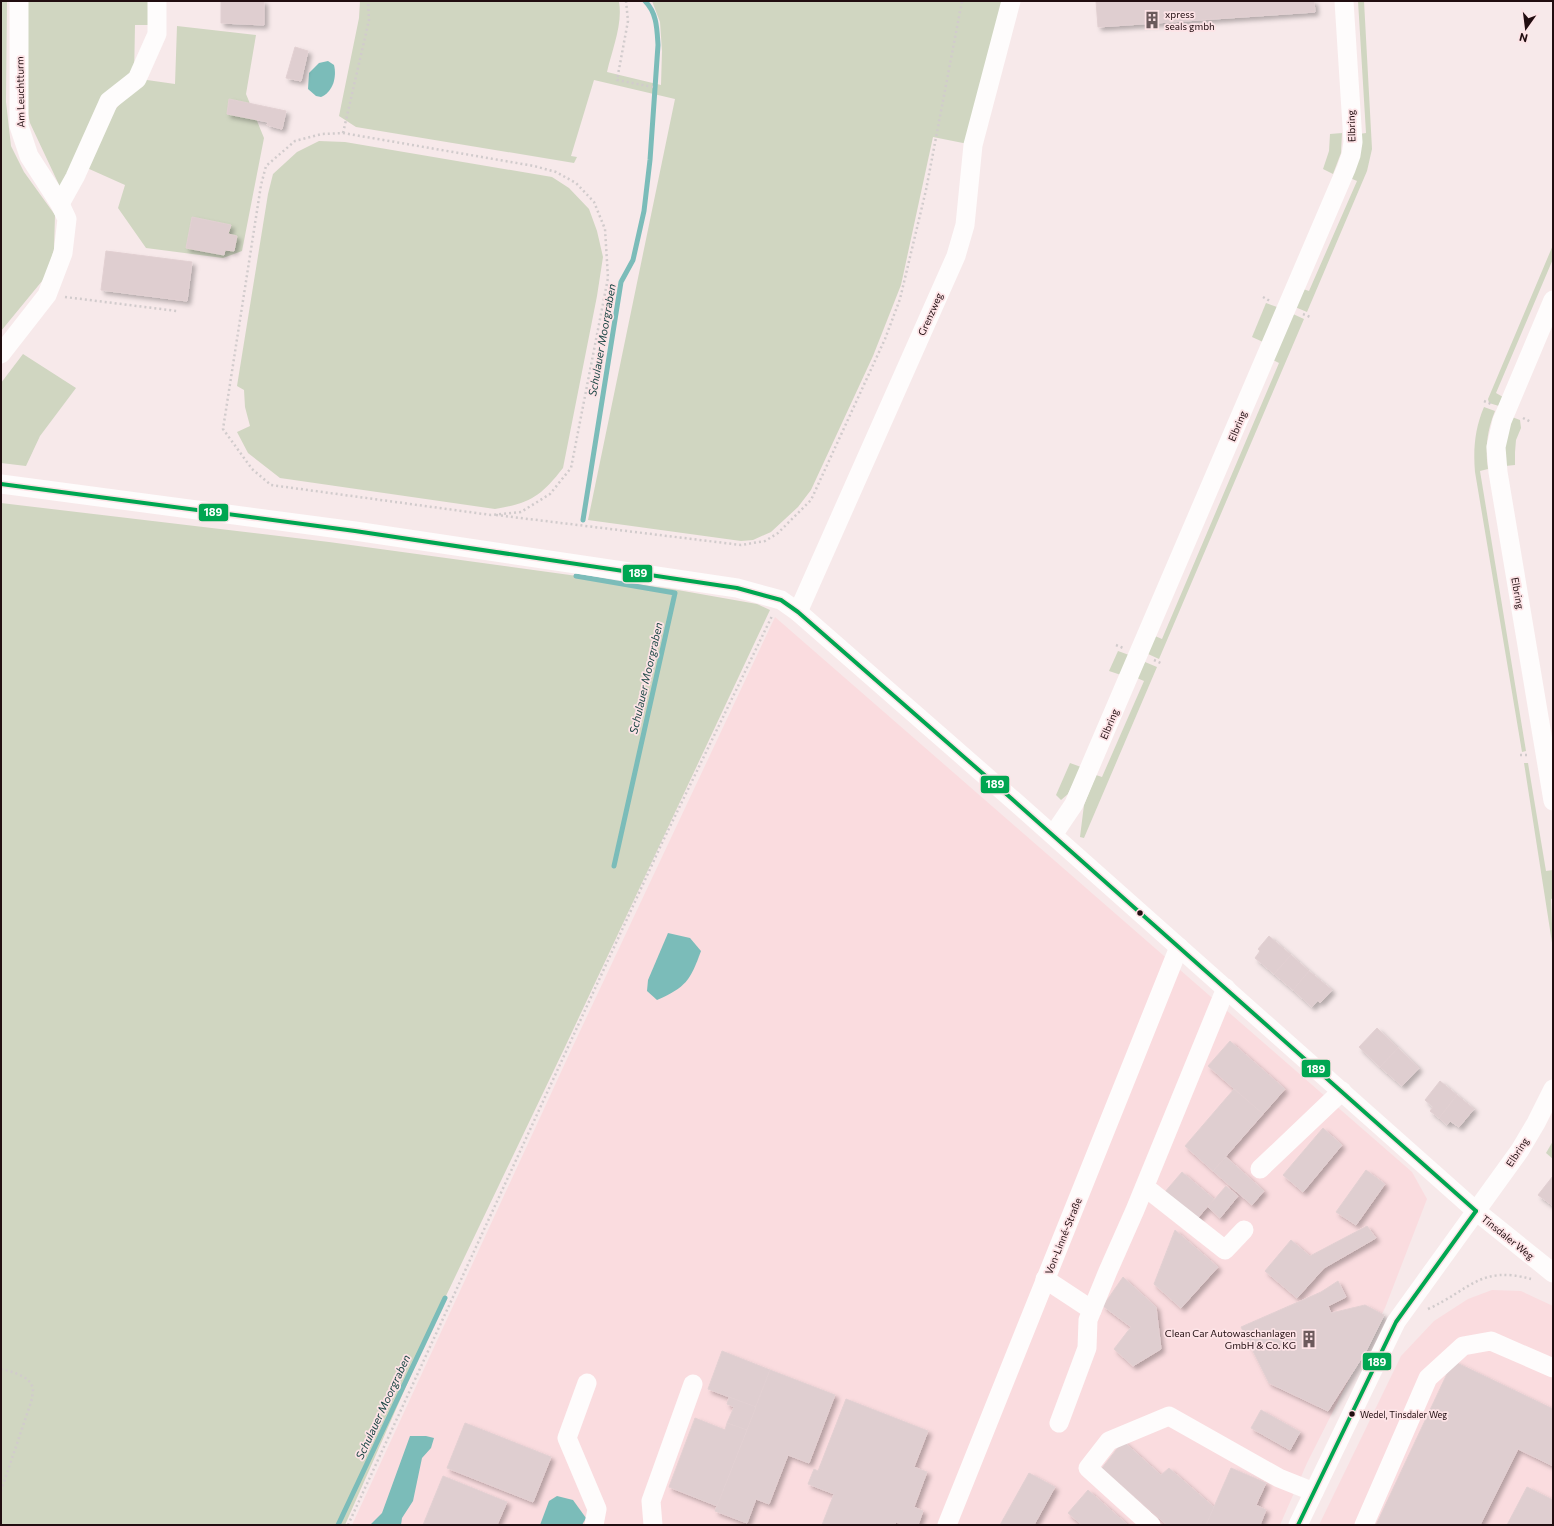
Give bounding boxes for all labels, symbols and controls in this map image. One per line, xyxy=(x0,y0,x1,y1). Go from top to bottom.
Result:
place label: xpress seals gmbh xyxy=(1165,8,1215,32)
north arrow xyxy=(1506,8,1546,48)
building icon: xpress seals gmbh xyxy=(1142,10,1162,30)
text: N xyxy=(1518,31,1529,45)
street label: Am Leuchtturm xyxy=(13,56,27,128)
street label: Elbring xyxy=(1344,109,1358,142)
water label: Schulauer Moorgraben xyxy=(585,283,618,397)
street label: Grenzweg xyxy=(915,290,945,337)
street label: Elbring xyxy=(1225,408,1249,443)
line badge: 189 xyxy=(198,503,229,522)
text: 189 xyxy=(204,505,222,518)
line badge: 189 xyxy=(622,564,653,583)
text: 189 xyxy=(629,566,647,579)
street label: Elbring xyxy=(1509,576,1527,610)
water label: Schulauer Moorgraben xyxy=(626,621,665,735)
street label: Elbring xyxy=(1097,706,1121,741)
line badge: 189 xyxy=(980,775,1010,794)
text: 189 xyxy=(986,777,1004,790)
unlabelled marker xyxy=(1135,908,1145,918)
line badge: 189 xyxy=(1301,1059,1331,1078)
text: 189 xyxy=(1307,1062,1325,1075)
street label: Elbring xyxy=(1503,1135,1531,1169)
street label: Von-Linné-Straße xyxy=(1042,1196,1084,1276)
street label: Tinsdaler Weg xyxy=(1479,1212,1537,1262)
place label: Clean Car Autowaschanlagen GmbH & Co. KG xyxy=(1165,1327,1296,1351)
building icon: Clean Car Autowaschanlagen GmbH & Co. KG xyxy=(1299,1329,1319,1349)
water label: Schulauer Moorgraben xyxy=(353,1352,413,1461)
line badge: 189 xyxy=(1362,1352,1392,1371)
text: 189 xyxy=(1368,1355,1386,1368)
marker: Wedel, Tinsdaler Weg xyxy=(1347,1409,1357,1419)
place label: Wedel, Tinsdaler Weg xyxy=(1360,1409,1447,1420)

